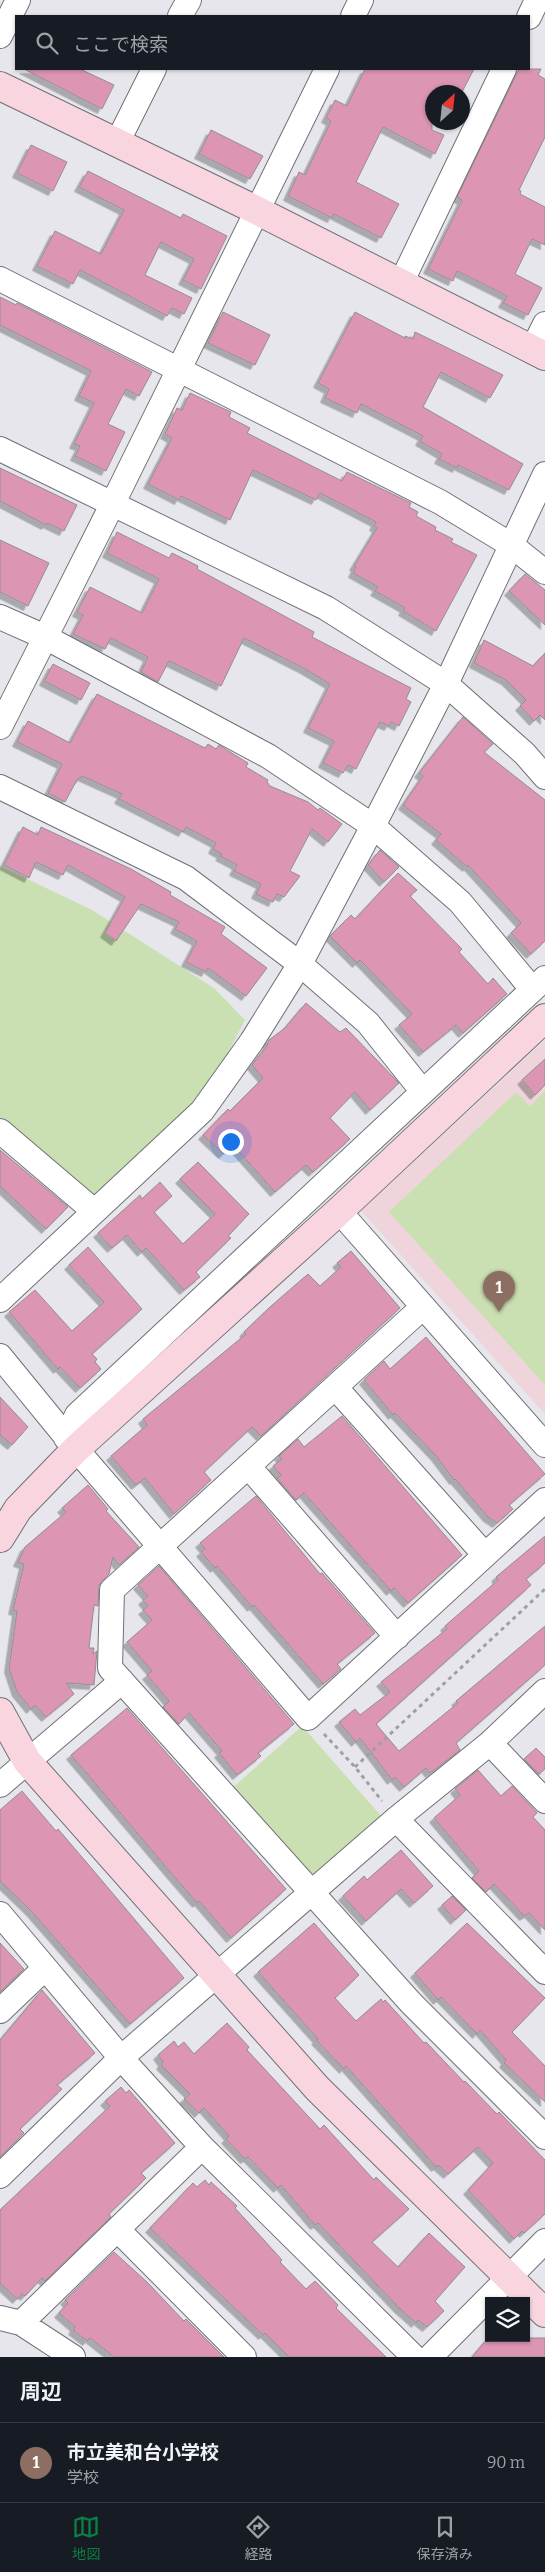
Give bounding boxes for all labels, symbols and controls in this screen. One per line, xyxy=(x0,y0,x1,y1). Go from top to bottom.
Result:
search box xyxy=(15,15,530,70)
icon: search xyxy=(33,29,61,57)
text: ここで検索 xyxy=(73,33,168,56)
north arrow xyxy=(425,85,470,130)
your location xyxy=(218,1129,244,1155)
pin: 1 xyxy=(483,1271,515,1312)
map controls xyxy=(485,2297,530,2342)
button: layers xyxy=(485,2297,530,2342)
text: 周辺 xyxy=(20,2379,62,2405)
text: 市立美和台小学校 xyxy=(67,2441,219,2464)
text: 1 xyxy=(33,2453,39,2472)
text: 90 m xyxy=(487,2453,525,2472)
text: 学校 xyxy=(67,2468,99,2487)
tab: 地図 xyxy=(72,2513,100,2563)
tab: 経路 xyxy=(244,2513,272,2563)
tab: 保存済み xyxy=(417,2513,473,2563)

